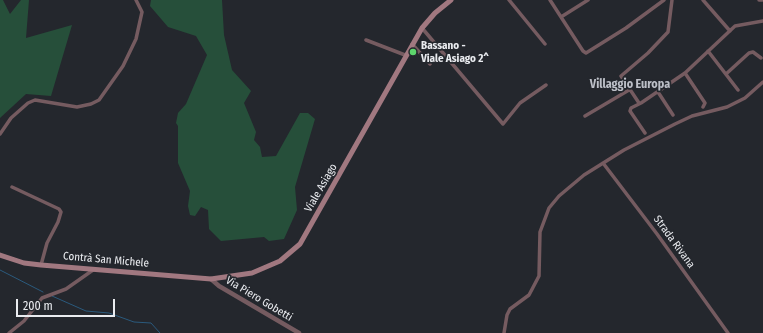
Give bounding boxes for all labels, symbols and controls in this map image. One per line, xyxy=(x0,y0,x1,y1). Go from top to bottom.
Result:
place label: Bassano - Viale Asiago 2^ xyxy=(421,39,489,65)
marker: Bassano - Viale Asiago 2^ xyxy=(408,47,418,57)
district label: Villaggio Europa xyxy=(590,78,670,92)
street label: Viale Asiago xyxy=(302,161,340,215)
street label: Strada Rivana xyxy=(650,213,698,271)
street label: Contrà San Michele xyxy=(63,250,149,270)
street label: Via Piero Gobetti xyxy=(223,274,295,324)
scale bar xyxy=(18,291,117,317)
text: 200 m xyxy=(23,299,53,313)

